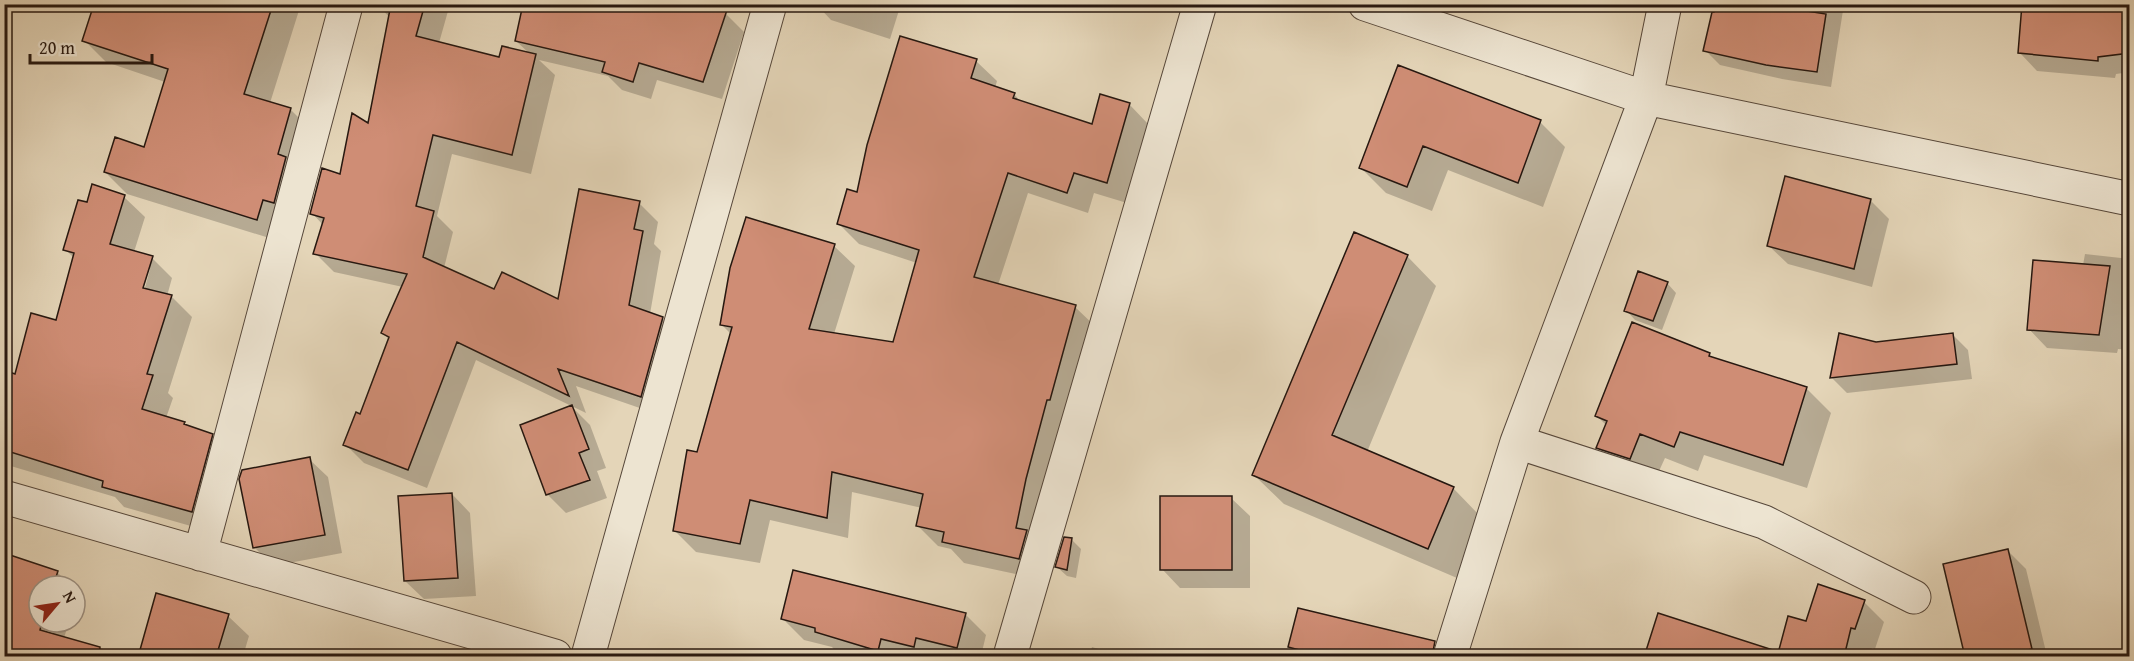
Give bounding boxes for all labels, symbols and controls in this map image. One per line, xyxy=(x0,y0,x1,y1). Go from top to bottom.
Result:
scale bar xyxy=(30,27,152,65)
text: 20 m xyxy=(39,34,75,61)
north arrow xyxy=(27,574,87,634)
text: N xyxy=(57,586,83,607)

